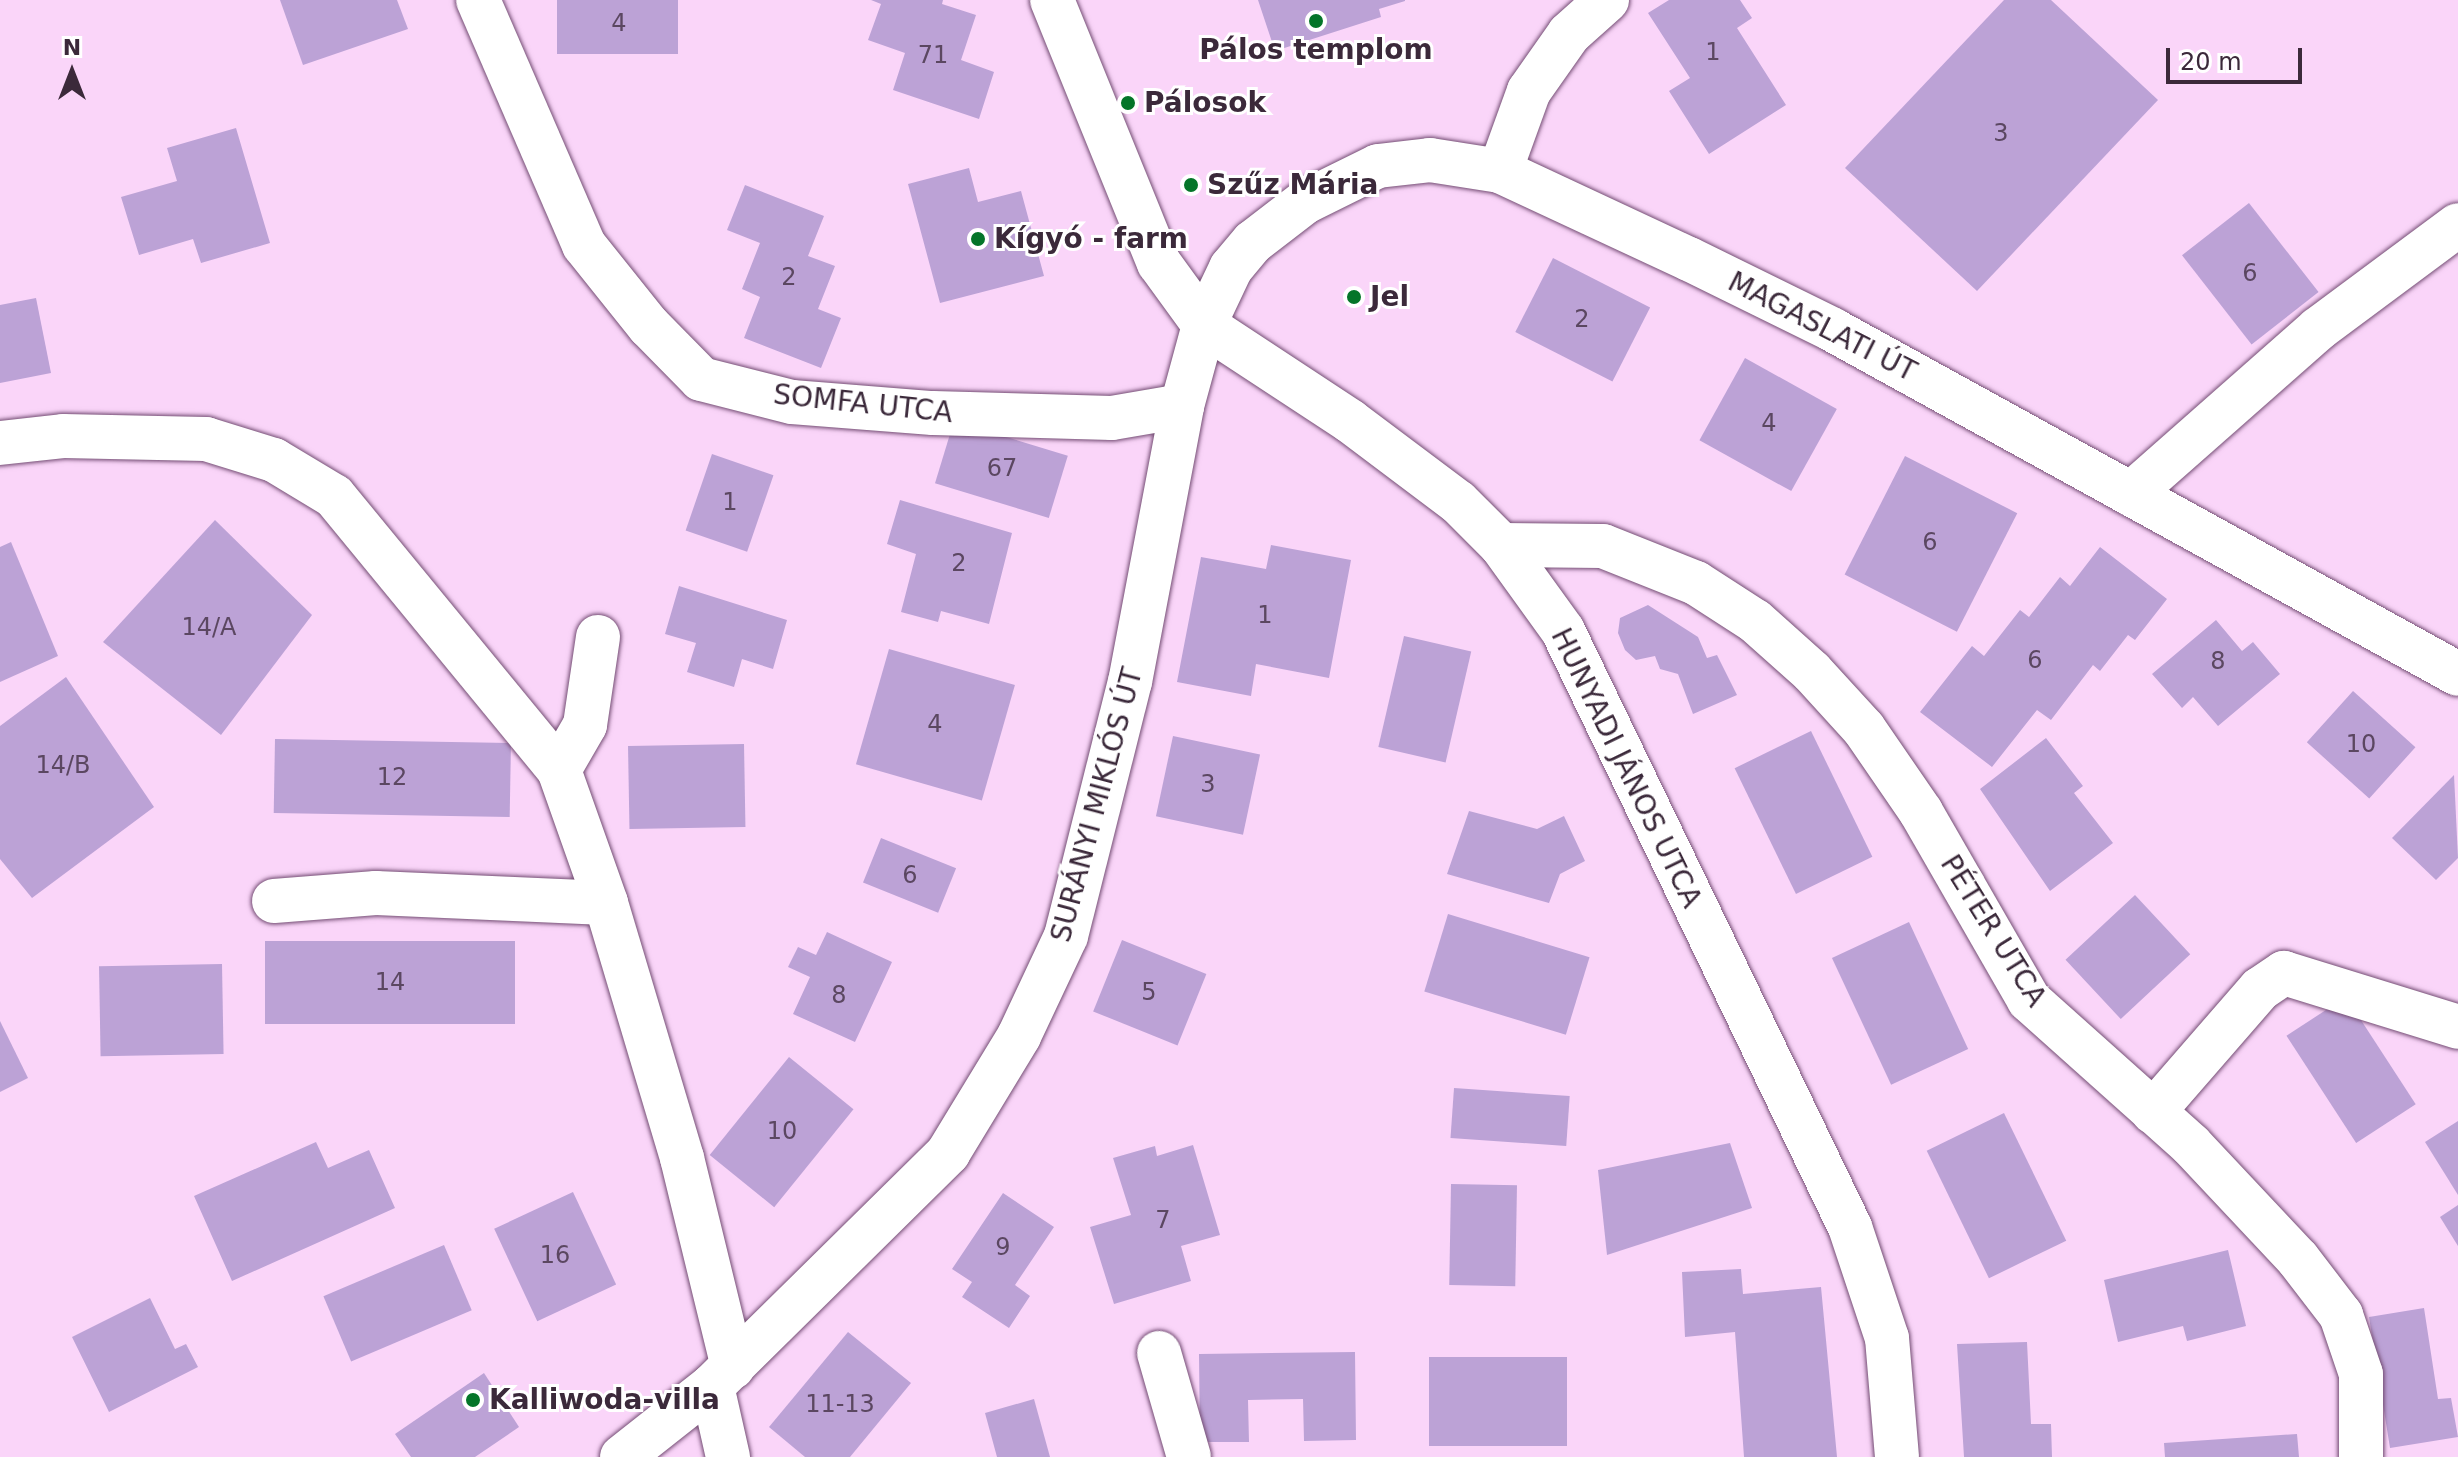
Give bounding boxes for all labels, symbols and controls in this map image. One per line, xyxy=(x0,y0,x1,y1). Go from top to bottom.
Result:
house number: 4 xyxy=(611,10,627,38)
marker: Pálos templom xyxy=(1307,12,1325,30)
north arrow xyxy=(32,32,112,112)
scale bar xyxy=(2170,32,2306,82)
place label: Pálos templom xyxy=(1199,33,1433,67)
text: N xyxy=(63,35,81,60)
house number: 1 xyxy=(1705,39,1721,67)
house number: 71 xyxy=(918,42,948,70)
text: 20 m xyxy=(2180,48,2242,76)
place label: Pálosok xyxy=(1144,86,1266,120)
marker: Pálosok xyxy=(1119,94,1137,112)
house number: 3 xyxy=(1993,120,2009,148)
place label: Szűz Mária xyxy=(1207,168,1378,202)
marker: Szűz Mária xyxy=(1182,176,1200,194)
place label: Kígyó - farm xyxy=(994,222,1188,256)
marker: Kígyó - farm xyxy=(969,230,987,248)
house number: 6 xyxy=(2242,260,2258,288)
house number: 2 xyxy=(781,264,797,292)
street label: MAGASLATI ÚT xyxy=(1722,265,1922,389)
place label: Jel xyxy=(1370,280,1409,314)
marker: Jel xyxy=(1345,288,1363,306)
house number: 2 xyxy=(1574,306,1590,334)
street label: SOMFA UTCA xyxy=(772,378,954,430)
house number: 4 xyxy=(1761,410,1777,438)
house number: 67 xyxy=(987,455,1017,483)
house number: 1 xyxy=(722,489,738,517)
house number: 6 xyxy=(1922,529,1938,557)
house number: 2 xyxy=(951,550,967,578)
house number: 1 xyxy=(1257,602,1273,630)
house number: 14/A xyxy=(181,614,237,642)
street label: HUNYADI JÁNOS UTCA xyxy=(1544,623,1708,913)
house number: 6 xyxy=(2027,647,2043,675)
house number: 8 xyxy=(2210,648,2226,676)
street label: SURÁNYI MIKLÓS ÚT xyxy=(1044,664,1150,946)
house number: 4 xyxy=(927,711,943,739)
house number: 10 xyxy=(2346,731,2376,759)
house number: 14/B xyxy=(35,752,91,780)
house number: 12 xyxy=(377,764,407,792)
house number: 3 xyxy=(1200,771,1216,799)
street label: PÉTER UTCA xyxy=(1933,849,2053,1013)
house number: 6 xyxy=(902,862,918,890)
house number: 14 xyxy=(375,969,405,997)
house number: 5 xyxy=(1141,979,1157,1007)
house number: 8 xyxy=(831,982,847,1010)
house number: 10 xyxy=(767,1118,797,1146)
house number: 7 xyxy=(1155,1207,1171,1235)
house number: 9 xyxy=(995,1234,1011,1262)
house number: 16 xyxy=(540,1242,570,1270)
place label: Kalliwoda-villa xyxy=(489,1383,720,1417)
marker: Kalliwoda-villa xyxy=(464,1391,482,1409)
house number: 11-13 xyxy=(805,1391,875,1419)

